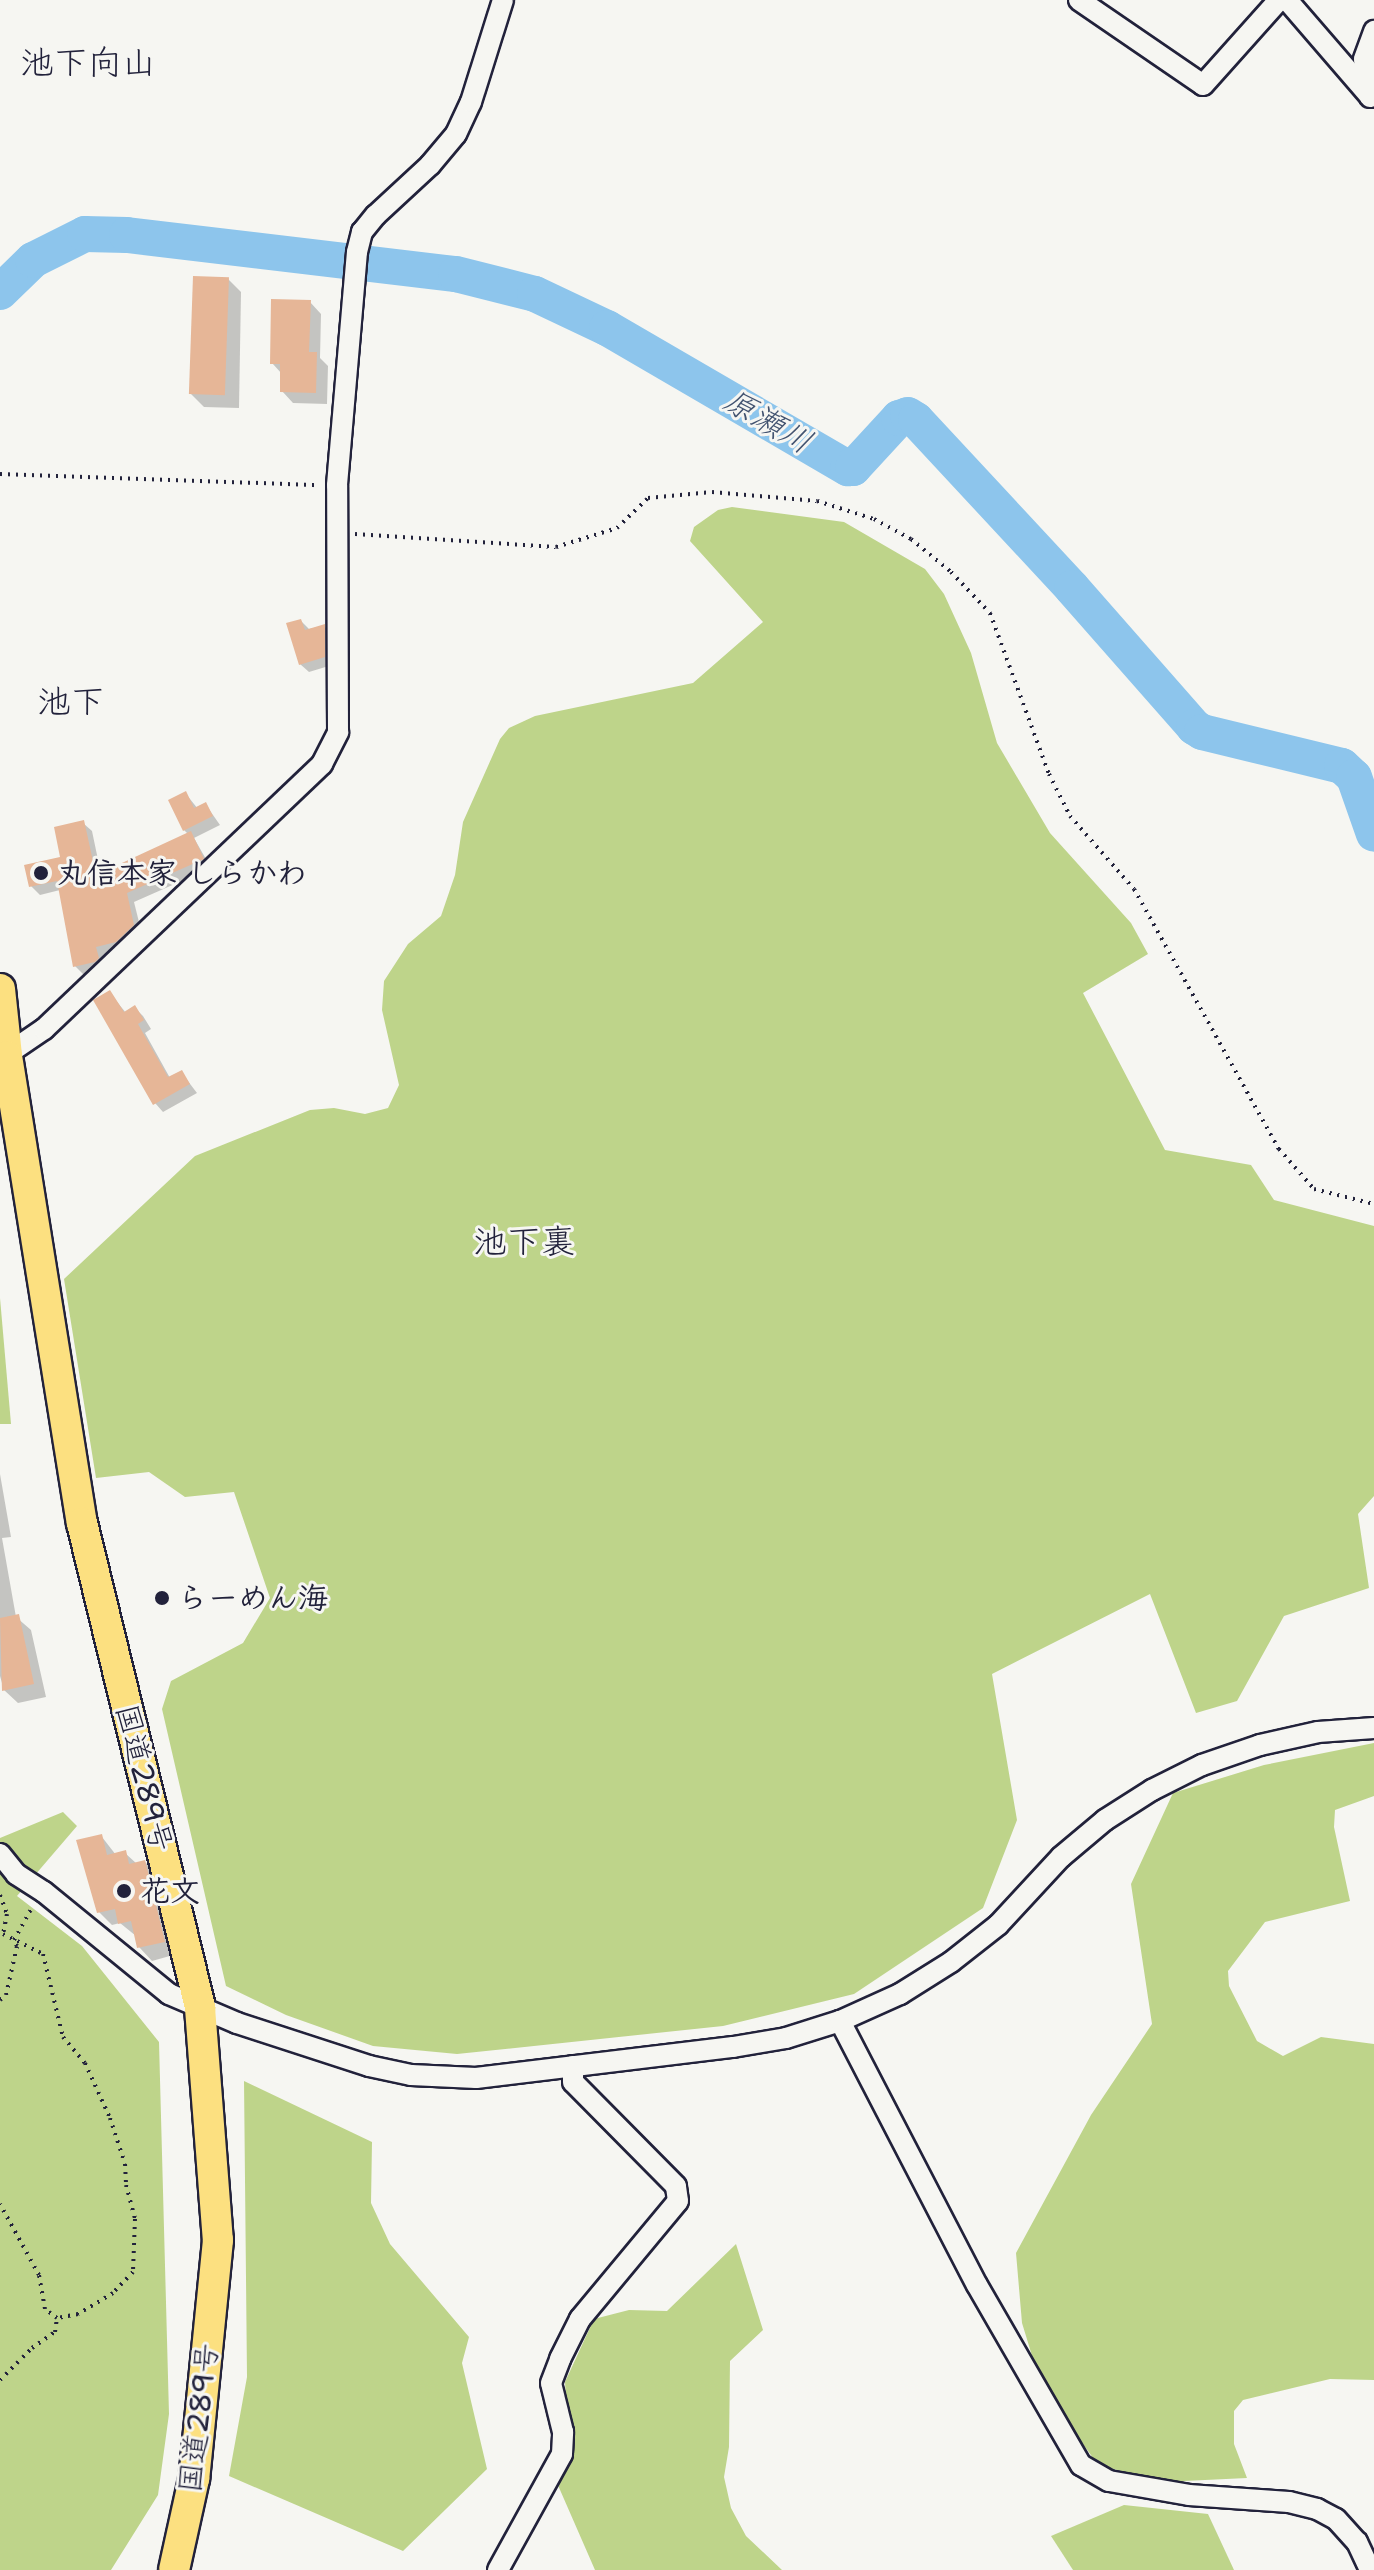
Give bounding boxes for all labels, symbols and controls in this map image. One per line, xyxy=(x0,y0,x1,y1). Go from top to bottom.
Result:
district label: 池下向山 xyxy=(20,43,156,83)
water label: 原瀬川 xyxy=(717,380,819,462)
district label: 池下 xyxy=(37,682,105,722)
place label: 丸信本家 しらかわ xyxy=(57,855,307,891)
marker: 丸信本家 しらかわ xyxy=(32,864,50,882)
district label: 池下裏 xyxy=(473,1222,575,1262)
place label: らーめん海 xyxy=(178,1580,328,1616)
marker: らーめん海 xyxy=(153,1589,171,1607)
street label: 国道289号 xyxy=(108,1701,180,1855)
place label: 花文 xyxy=(140,1873,200,1909)
marker: 花文 xyxy=(115,1882,133,1900)
street label: 国道289号 xyxy=(172,2341,226,2495)

